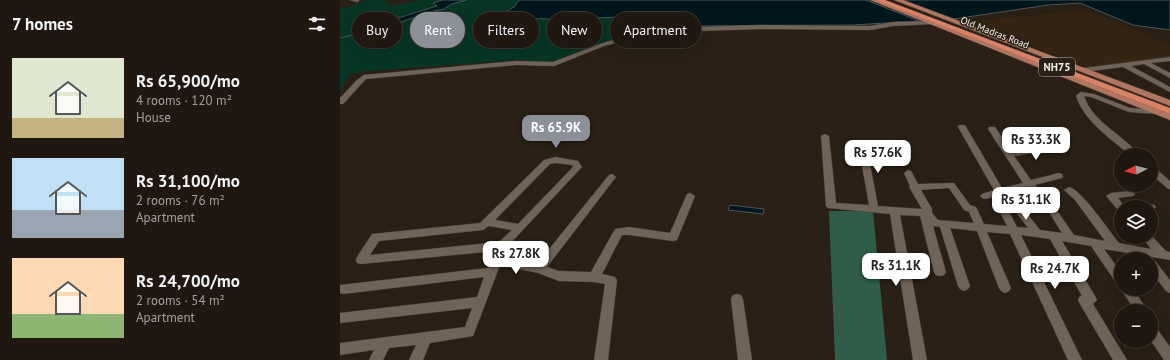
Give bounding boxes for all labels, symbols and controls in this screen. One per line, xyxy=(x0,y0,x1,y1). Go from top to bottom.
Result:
chip: Buy xyxy=(352,12,402,48)
chip: Rent xyxy=(410,12,465,48)
chip: Filters xyxy=(473,12,539,48)
chip: New xyxy=(547,12,602,48)
chip: Apartment xyxy=(610,12,701,48)
text: 7 homes xyxy=(12,13,73,35)
icon: filters xyxy=(306,13,328,35)
street label: Old Madras Road xyxy=(959,13,1031,52)
road number: NH75 xyxy=(1039,58,1075,76)
text: Rs 65,900/mo xyxy=(136,70,240,92)
icon: home xyxy=(44,74,92,122)
text: 4 rooms · 120 m² xyxy=(136,92,232,109)
text: House xyxy=(136,109,171,126)
pin: Rs 65.9K xyxy=(515,115,597,149)
text: Rs 65.9K xyxy=(531,119,581,136)
pin: Rs 33.3K xyxy=(995,127,1077,161)
text: Rs 33.3K xyxy=(1011,131,1061,148)
pin: Rs 57.6K xyxy=(837,140,919,174)
text: Rs 57.6K xyxy=(854,144,902,161)
north arrow xyxy=(1114,148,1158,192)
map controls xyxy=(1114,148,1158,348)
text: Rs 31,100/mo xyxy=(136,170,240,192)
icon: home xyxy=(44,174,92,222)
pin: Rs 31.1K xyxy=(985,187,1067,221)
text: Rs 31.1K xyxy=(1001,191,1051,208)
text: 2 rooms · 76 m² xyxy=(136,192,225,209)
button: layers xyxy=(1114,200,1158,244)
text: Apartment xyxy=(136,209,195,226)
pin: Rs 27.8K xyxy=(475,241,557,275)
text: Rs 27.8K xyxy=(492,245,540,262)
button: + xyxy=(1114,252,1158,296)
pin: Rs 31.1K xyxy=(855,253,937,287)
pin: Rs 24.7K xyxy=(1014,256,1096,290)
text: Rs 31.1K xyxy=(871,257,921,274)
text: Rs 24.7K xyxy=(1030,260,1080,277)
text: Rs 24,700/mo xyxy=(136,270,240,292)
icon: home xyxy=(44,274,92,322)
text: 2 rooms · 54 m² xyxy=(136,292,225,309)
button: − xyxy=(1114,304,1158,348)
text: Apartment xyxy=(136,309,195,326)

